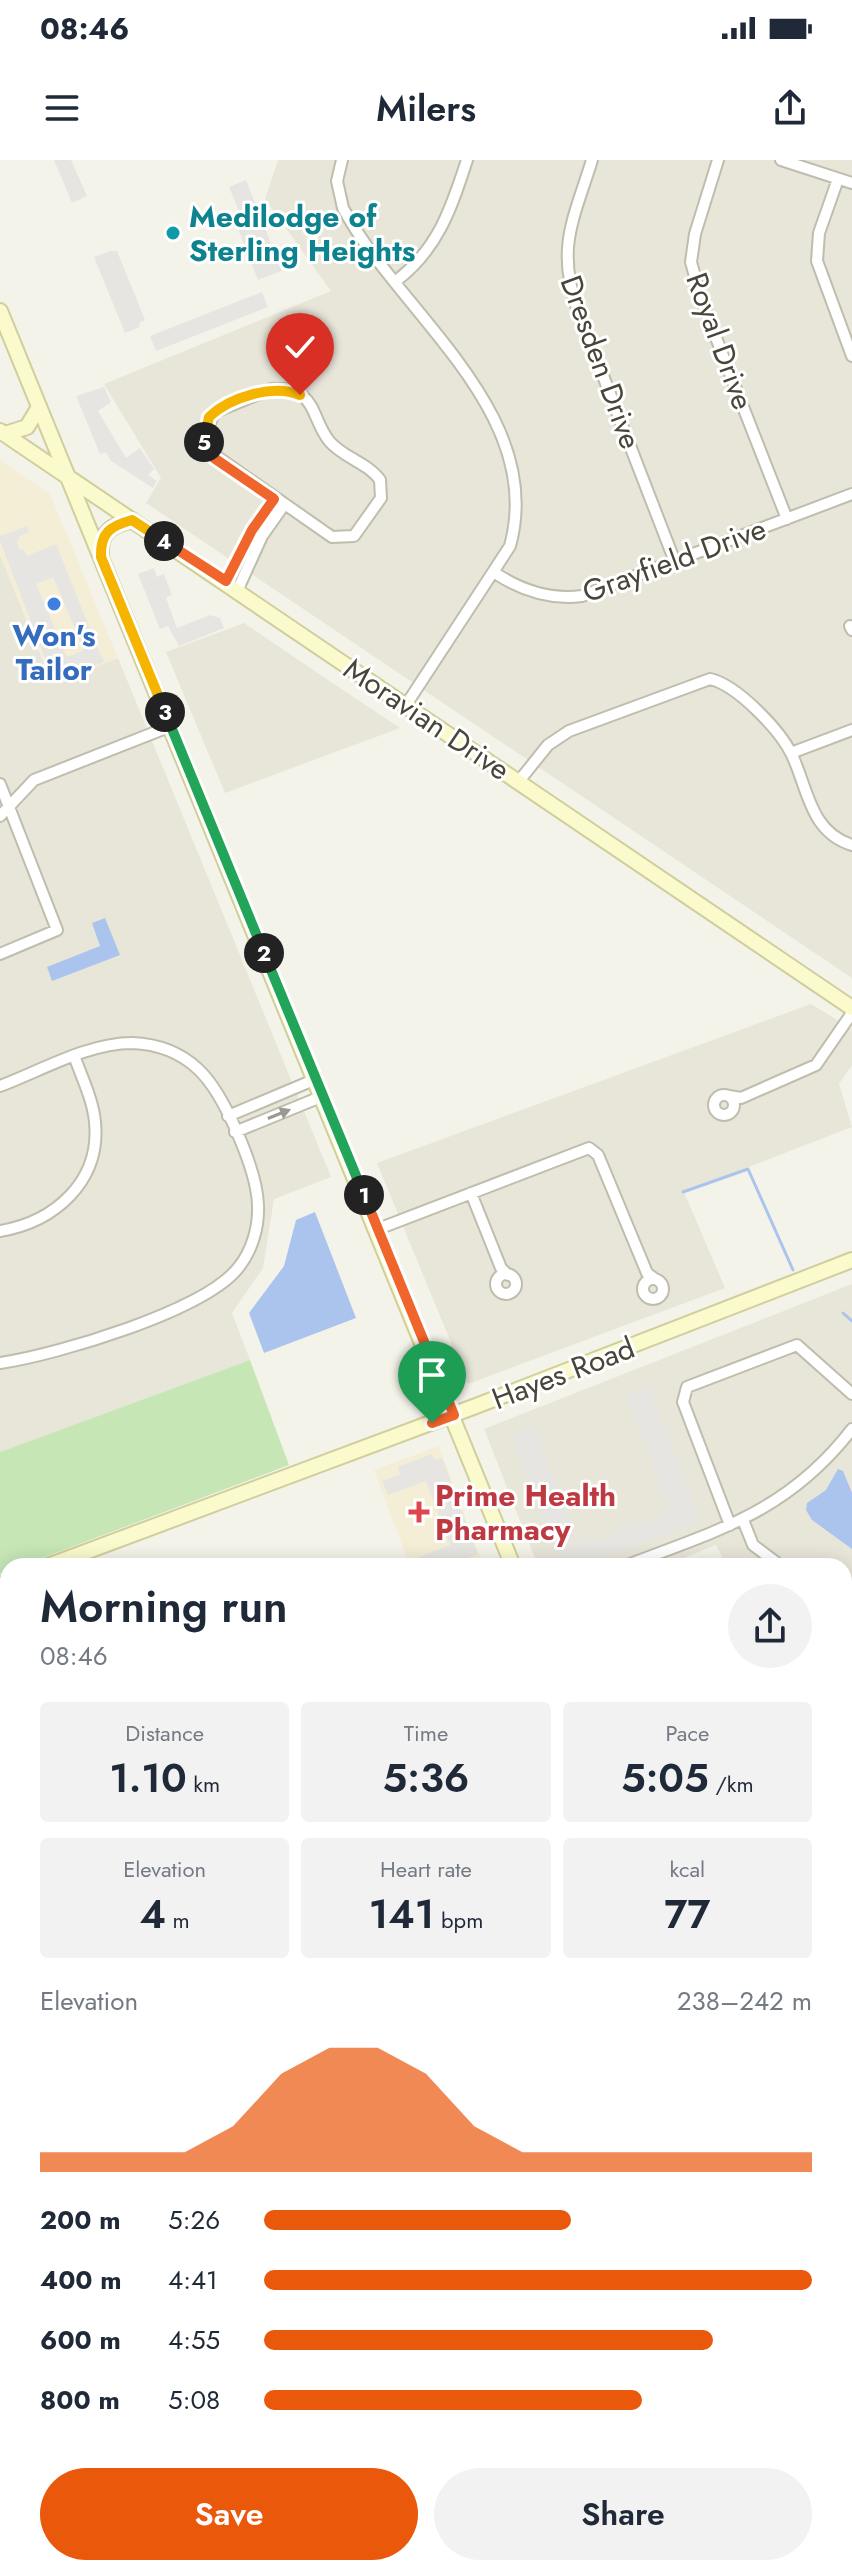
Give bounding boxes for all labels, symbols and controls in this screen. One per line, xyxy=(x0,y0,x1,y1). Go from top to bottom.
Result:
text: 08:46 xyxy=(40,7,129,50)
text: Milers xyxy=(376,82,476,134)
icon: menu xyxy=(40,86,84,130)
icon: share xyxy=(768,86,812,130)
place label: Medilodge of Sterling Heights xyxy=(189,195,415,272)
marker: Medilodge of Sterling Heights xyxy=(164,224,182,242)
street label: Royal Drive xyxy=(675,266,765,416)
street label: Dresden Drive xyxy=(550,269,652,455)
pin xyxy=(266,313,334,395)
icon: check xyxy=(278,325,322,369)
pin: 5 xyxy=(184,422,224,462)
text: 5 xyxy=(197,426,211,458)
street label: Grayfield Drive xyxy=(576,507,772,613)
pin: 4 xyxy=(144,521,184,561)
text: 4 xyxy=(156,525,172,557)
marker: Won's Tailor xyxy=(45,595,63,613)
place label: Won's Tailor xyxy=(12,614,96,691)
street label: Moravian Drive xyxy=(335,647,519,791)
pin: 3 xyxy=(145,692,185,732)
text: 3 xyxy=(158,696,172,728)
pin: 2 xyxy=(244,933,284,973)
text: 2 xyxy=(257,937,271,969)
one-way arrow xyxy=(267,1107,291,1120)
pin: 1 xyxy=(344,1175,384,1215)
text: 1 xyxy=(358,1179,370,1211)
street label: Hayes Road xyxy=(485,1326,641,1420)
pin xyxy=(398,1341,466,1423)
icon: arrive xyxy=(410,1353,454,1397)
place label: Prime Health Pharmacy xyxy=(435,1474,616,1551)
marker: Prime Health Pharmacy xyxy=(410,1503,428,1521)
text: Morning run xyxy=(40,1575,288,1639)
button: share xyxy=(728,1584,812,1668)
text: 08:46 xyxy=(40,1637,108,1675)
text: Distance xyxy=(125,1717,204,1749)
text: Time xyxy=(404,1717,448,1749)
text: Pace xyxy=(665,1717,709,1749)
text: 1.10 xyxy=(109,1749,187,1807)
text: 5:36 xyxy=(383,1749,469,1807)
text: 5:05 xyxy=(621,1749,709,1807)
text: km xyxy=(187,1768,220,1800)
text: /km xyxy=(709,1768,754,1800)
text: Elevation xyxy=(123,1853,206,1885)
text: Heart rate xyxy=(380,1853,472,1885)
text: kcal xyxy=(670,1853,705,1885)
text: 4 xyxy=(140,1885,166,1943)
text: 141 xyxy=(369,1885,434,1943)
text: 77 xyxy=(664,1885,710,1943)
text: m xyxy=(166,1904,190,1936)
text: bpm xyxy=(434,1904,483,1936)
text: Elevation xyxy=(40,1982,138,2020)
text: 238–242 m xyxy=(677,1982,812,2020)
text: 200 m xyxy=(40,2201,121,2239)
text: 5:26 xyxy=(168,2201,220,2239)
text: 400 m xyxy=(40,2261,122,2299)
text: 4:41 xyxy=(168,2261,218,2299)
text: 600 m xyxy=(40,2321,121,2359)
text: 4:55 xyxy=(168,2321,220,2359)
text: 800 m xyxy=(40,2381,120,2419)
text: 5:08 xyxy=(168,2381,220,2419)
button: Save xyxy=(40,2468,418,2560)
button: Share xyxy=(434,2468,812,2560)

